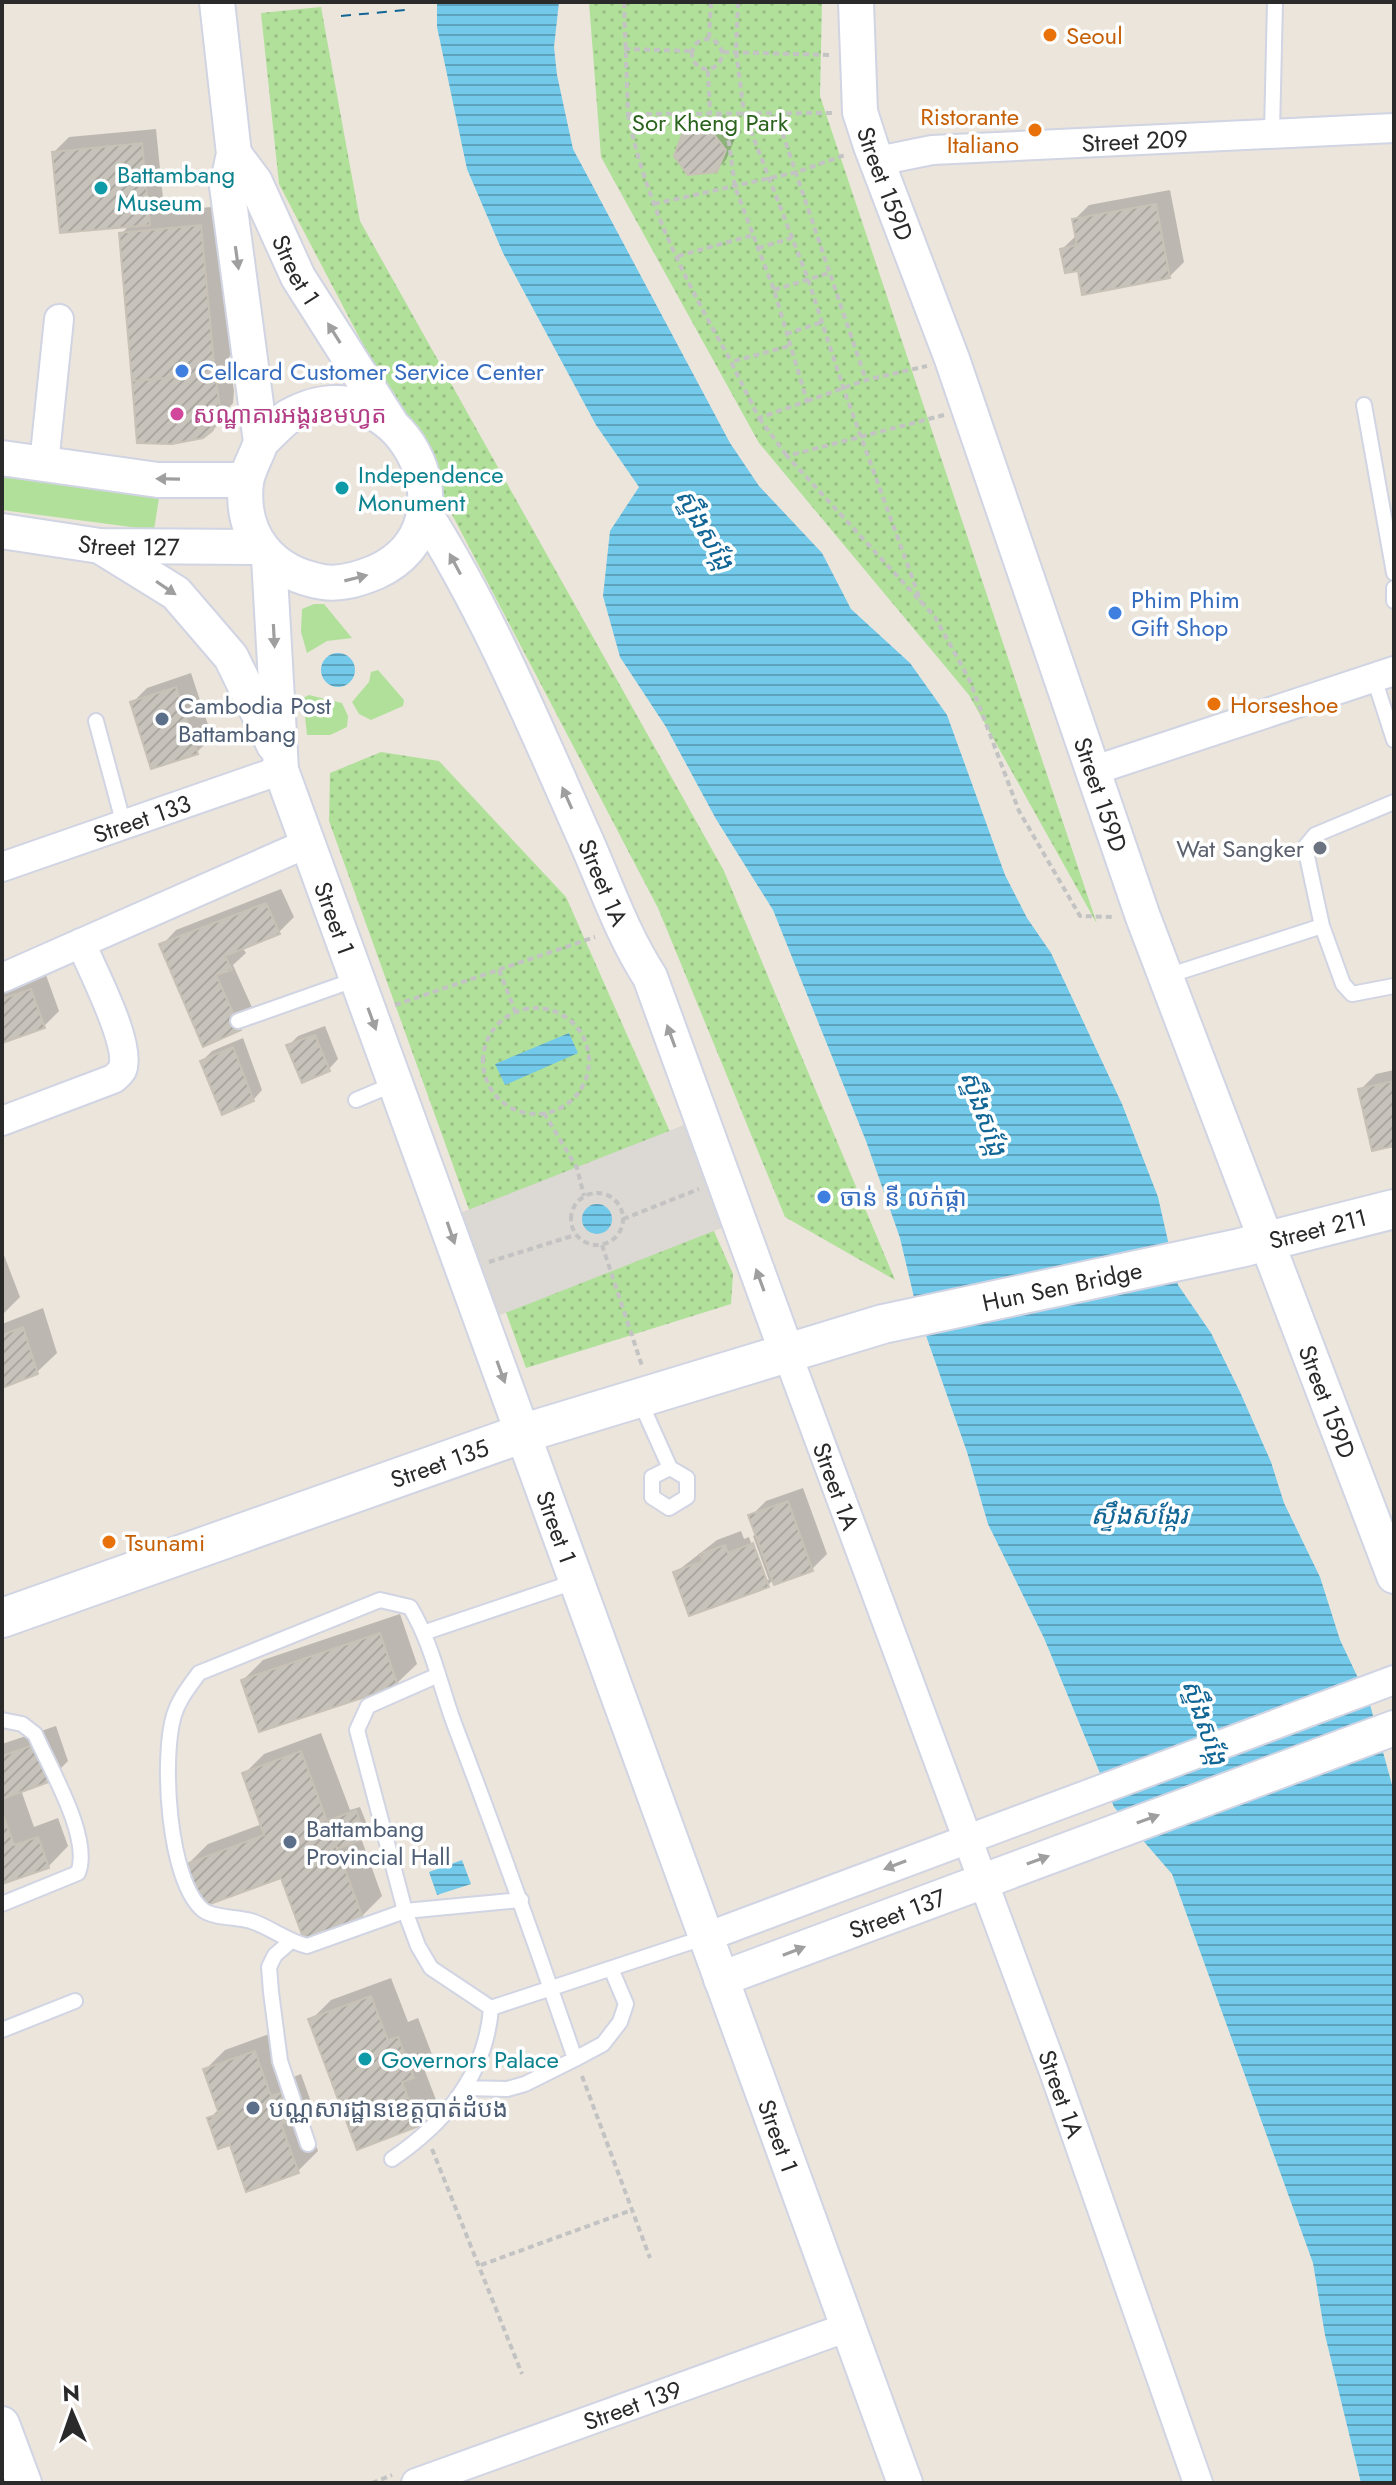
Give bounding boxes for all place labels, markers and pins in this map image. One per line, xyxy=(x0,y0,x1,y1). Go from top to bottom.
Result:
place label: Seoul xyxy=(1066,18,1123,53)
marker: Seoul xyxy=(1041,26,1059,44)
place label: Ristorante Italiano xyxy=(920,99,1019,162)
marker: Ristorante Italiano xyxy=(1026,121,1044,139)
place label: Battambang Museum xyxy=(117,157,235,220)
marker: Battambang Museum xyxy=(92,179,110,197)
place label: Cellcard Customer Service Center xyxy=(198,354,545,389)
marker: Cellcard Customer Service Center xyxy=(173,362,191,380)
place label: សណ្ឋាគារអង្គរខមហ្វត xyxy=(193,397,386,432)
marker: សណ្ឋាគារអង្គរខមហ្វត xyxy=(168,405,186,423)
place label: Independence Monument xyxy=(358,457,504,520)
marker: Independence Monument xyxy=(333,479,351,497)
place label: Phim Phim Gift Shop xyxy=(1131,582,1240,645)
marker: Phim Phim Gift Shop xyxy=(1106,604,1124,622)
place label: Horseshoe xyxy=(1230,687,1338,722)
place label: Cambodia Post Battambang xyxy=(178,688,331,751)
marker: Horseshoe xyxy=(1205,695,1223,713)
marker: Cambodia Post Battambang xyxy=(153,710,171,728)
place label: Wat Sangker xyxy=(1176,831,1305,866)
marker: Wat Sangker xyxy=(1311,839,1329,857)
place label: ចាន់ នី លក់ផ្កា xyxy=(840,1180,967,1215)
marker: ចាន់ នី លក់ផ្កា xyxy=(815,1188,833,1206)
place label: Tsunami xyxy=(125,1525,205,1560)
marker: Tsunami xyxy=(100,1533,118,1551)
place label: Battambang Provincial Hall xyxy=(306,1811,450,1874)
marker: Battambang Provincial Hall xyxy=(281,1833,299,1851)
place label: Governors Palace xyxy=(381,2042,559,2077)
marker: Governors Palace xyxy=(356,2050,374,2068)
place label: បណ្ណសារដ្ឋានខេត្តបាត់ដំបង xyxy=(269,2091,508,2126)
marker: បណ្ណសារដ្ឋានខេត្តបាត់ដំបង xyxy=(244,2099,262,2117)

